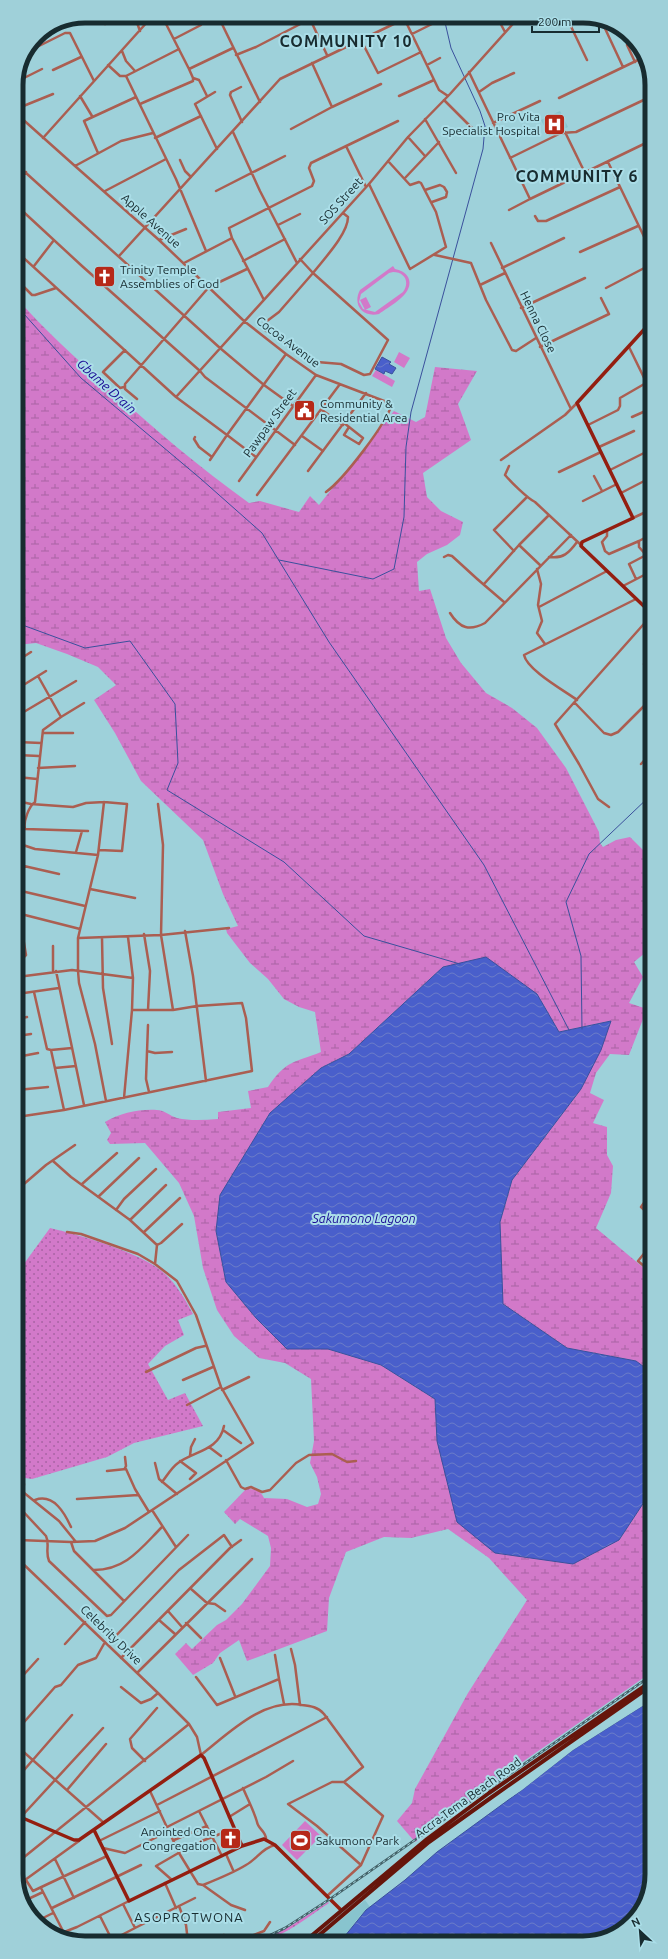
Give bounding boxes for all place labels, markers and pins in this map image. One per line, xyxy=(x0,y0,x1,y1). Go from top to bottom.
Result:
place label: Pro Vita Specialist Hospital xyxy=(442,110,540,137)
hospital icon: Pro Vita Specialist Hospital xyxy=(542,111,568,137)
place label: Trinity Temple Assemblies of God xyxy=(120,263,219,290)
church icon: Trinity Temple Assemblies of God xyxy=(92,264,118,290)
place label: Community & Residential Area xyxy=(320,397,408,424)
public building icon: Community & Residential Area xyxy=(292,398,318,424)
place label: Anointed One Congregation xyxy=(141,1825,216,1852)
church icon: Anointed One Congregation xyxy=(218,1826,244,1852)
sports icon: Sakumono Park xyxy=(288,1828,314,1854)
place label: Sakumono Park xyxy=(316,1834,399,1847)

